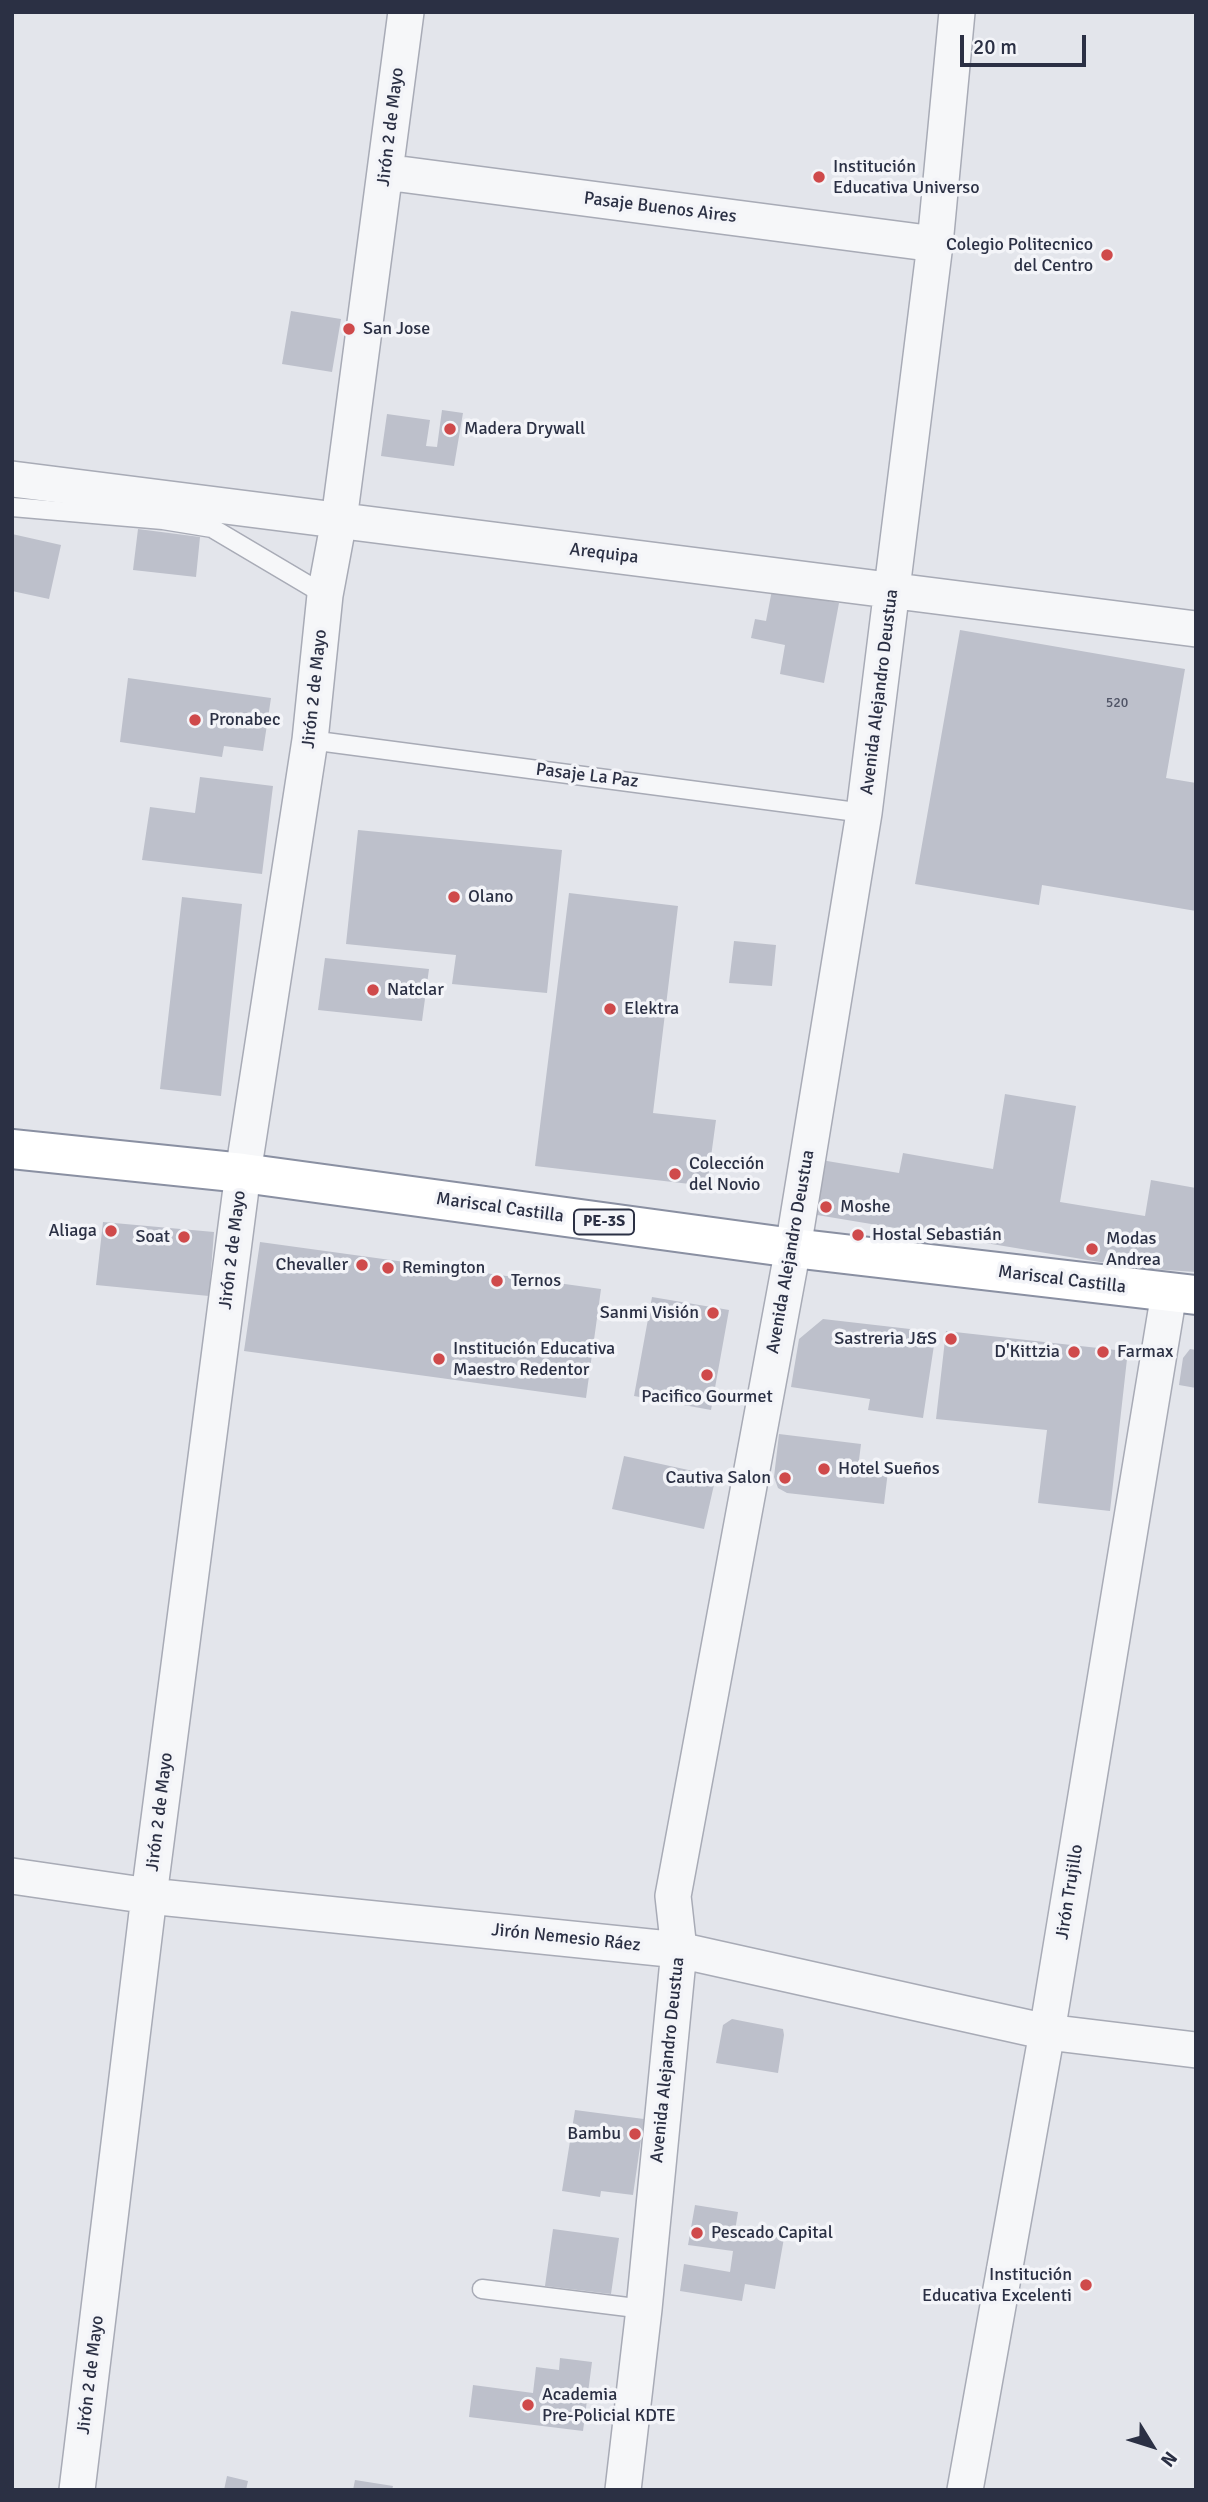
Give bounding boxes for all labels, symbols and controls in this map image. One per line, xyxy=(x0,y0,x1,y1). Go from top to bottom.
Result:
scale bar xyxy=(963,21,1089,65)
text: 20 m xyxy=(973,34,1017,60)
street label: Jirón 2 de Mayo xyxy=(373,66,409,188)
place label: Institución Educativa Universo xyxy=(833,156,980,198)
marker: Institución Educativa Universo xyxy=(811,169,827,185)
street label: Pasaje Buenos Aires xyxy=(582,188,738,228)
place label: Colegio Politecnico del Centro xyxy=(946,234,1093,276)
marker: Colegio Politecnico del Centro xyxy=(1099,247,1115,263)
place label: San Jose xyxy=(363,318,430,340)
marker: San Jose xyxy=(341,321,357,337)
place label: Madera Drywall xyxy=(464,418,585,440)
marker: Madera Drywall xyxy=(442,421,458,437)
street label: Arequipa xyxy=(568,539,640,569)
street label: Avenida Alejandro Deustua xyxy=(857,588,903,796)
street label: Jirón 2 de Mayo xyxy=(298,628,332,750)
house number: 520 xyxy=(1106,695,1128,711)
place label: Pronabec xyxy=(209,709,281,731)
marker: Pronabec xyxy=(187,712,203,728)
street label: Pasaje La Paz xyxy=(534,759,640,793)
place label: Olano xyxy=(468,886,513,908)
marker: Olano xyxy=(446,889,462,905)
place label: Natclar xyxy=(387,979,444,1001)
marker: Natclar xyxy=(365,982,381,998)
place label: Elektra xyxy=(624,998,679,1020)
marker: Elektra xyxy=(602,1001,618,1017)
street label: Avenida Alejandro Deustua xyxy=(762,1148,820,1356)
place label: Colección del Novio xyxy=(689,1153,764,1196)
marker: Colección del Novio xyxy=(667,1166,683,1182)
street label: Mariscal Castilla xyxy=(435,1188,565,1228)
street label: Jirón 2 de Mayo xyxy=(215,1189,251,1311)
place label: Moshe xyxy=(840,1196,891,1218)
marker: Moshe xyxy=(818,1199,834,1215)
road number: PE-3S xyxy=(574,1210,634,1234)
place label: Aliaga xyxy=(48,1220,97,1242)
marker: Aliaga xyxy=(103,1223,119,1239)
place label: Hostal Sebastián xyxy=(872,1224,1002,1246)
place label: Soat xyxy=(135,1226,170,1248)
marker: Hostal Sebastián xyxy=(850,1227,866,1243)
place label: Modas Andrea xyxy=(1106,1228,1161,1270)
marker: Soat xyxy=(176,1229,192,1245)
marker: Modas Andrea xyxy=(1084,1241,1100,1257)
place label: Chevaller xyxy=(275,1254,348,1276)
marker: Chevaller xyxy=(354,1257,370,1273)
place label: Remington xyxy=(402,1257,485,1279)
marker: Remington xyxy=(380,1260,396,1276)
street label: Mariscal Castilla xyxy=(997,1261,1127,1299)
place label: Ternos xyxy=(511,1270,561,1292)
marker: Ternos xyxy=(489,1273,505,1289)
place label: Sanmi Visión xyxy=(600,1302,699,1324)
marker: Sanmi Visión xyxy=(705,1305,721,1321)
place label: Sastreria J&S xyxy=(834,1328,937,1350)
marker: Sastreria J&S xyxy=(943,1331,959,1347)
place label: Institución Educativa Maestro Redentor xyxy=(453,1338,615,1380)
place label: D'Kittzia xyxy=(994,1341,1060,1363)
place label: Farmax xyxy=(1117,1341,1173,1363)
marker: D'Kittzia xyxy=(1066,1344,1082,1360)
marker: Farmax xyxy=(1095,1344,1111,1360)
marker: Institución Educativa Maestro Redentor xyxy=(431,1351,447,1367)
marker: Pacifico Gourmet xyxy=(699,1367,715,1383)
place label: Pacifico Gourmet xyxy=(641,1386,773,1408)
place label: Hotel Sueños xyxy=(838,1458,940,1480)
marker: Hotel Sueños xyxy=(816,1461,832,1477)
place label: Cautiva Salon xyxy=(665,1467,771,1489)
marker: Cautiva Salon xyxy=(777,1470,793,1486)
street label: Jirón 2 de Mayo xyxy=(142,1751,178,1873)
street label: Jirón Trujillo xyxy=(1052,1843,1088,1941)
street label: Jirón Nemesio Ráez xyxy=(490,1919,642,1957)
street label: Avenida Alejandro Deustua xyxy=(646,1956,690,2164)
place label: Bambu xyxy=(567,2123,621,2145)
marker: Bambu xyxy=(627,2126,643,2142)
place label: Pescado Capital xyxy=(711,2222,833,2244)
marker: Pescado Capital xyxy=(689,2225,705,2241)
place label: Institución Educativa Excelenti xyxy=(922,2264,1072,2306)
marker: Institución Educativa Excelenti xyxy=(1078,2277,1094,2293)
street label: Jirón 2 de Mayo xyxy=(73,2314,109,2436)
place label: Academia Pre-Policial KDTE xyxy=(542,2384,676,2426)
marker: Academia Pre-Policial KDTE xyxy=(520,2397,536,2413)
north arrow xyxy=(1117,2411,1187,2481)
text: N xyxy=(1155,2446,1182,2472)

